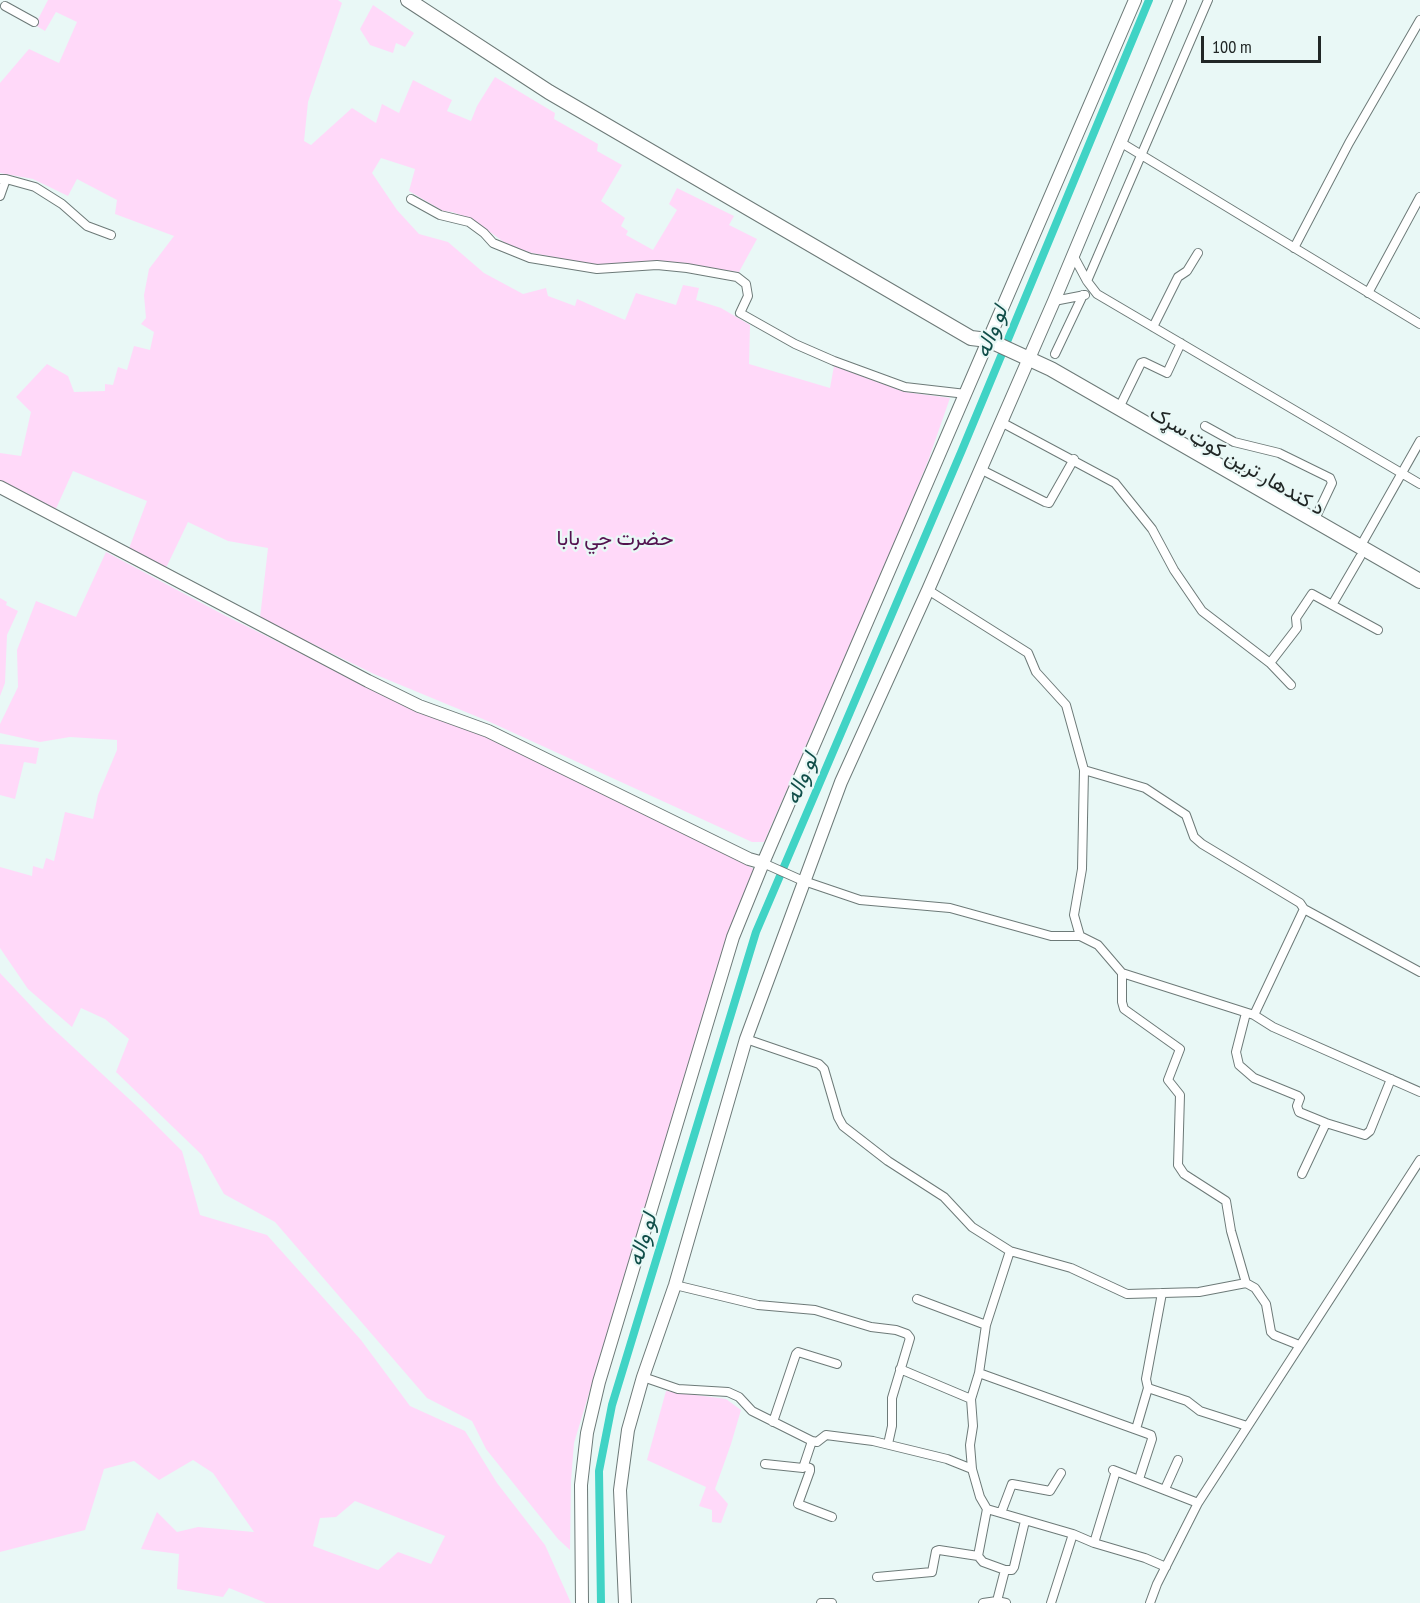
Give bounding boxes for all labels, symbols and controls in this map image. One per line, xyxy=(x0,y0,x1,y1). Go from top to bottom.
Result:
scale bar xyxy=(1204,24,1324,62)
text: 100 m xyxy=(1212,35,1252,58)
water label: لو واله xyxy=(970,302,1014,362)
street label: د کندهار ترين کوټ سړک xyxy=(1145,401,1329,521)
park label: حضرت جي بابا xyxy=(557,526,673,552)
water label: لو واله xyxy=(779,749,825,809)
water label: لو واله xyxy=(623,1211,663,1269)

